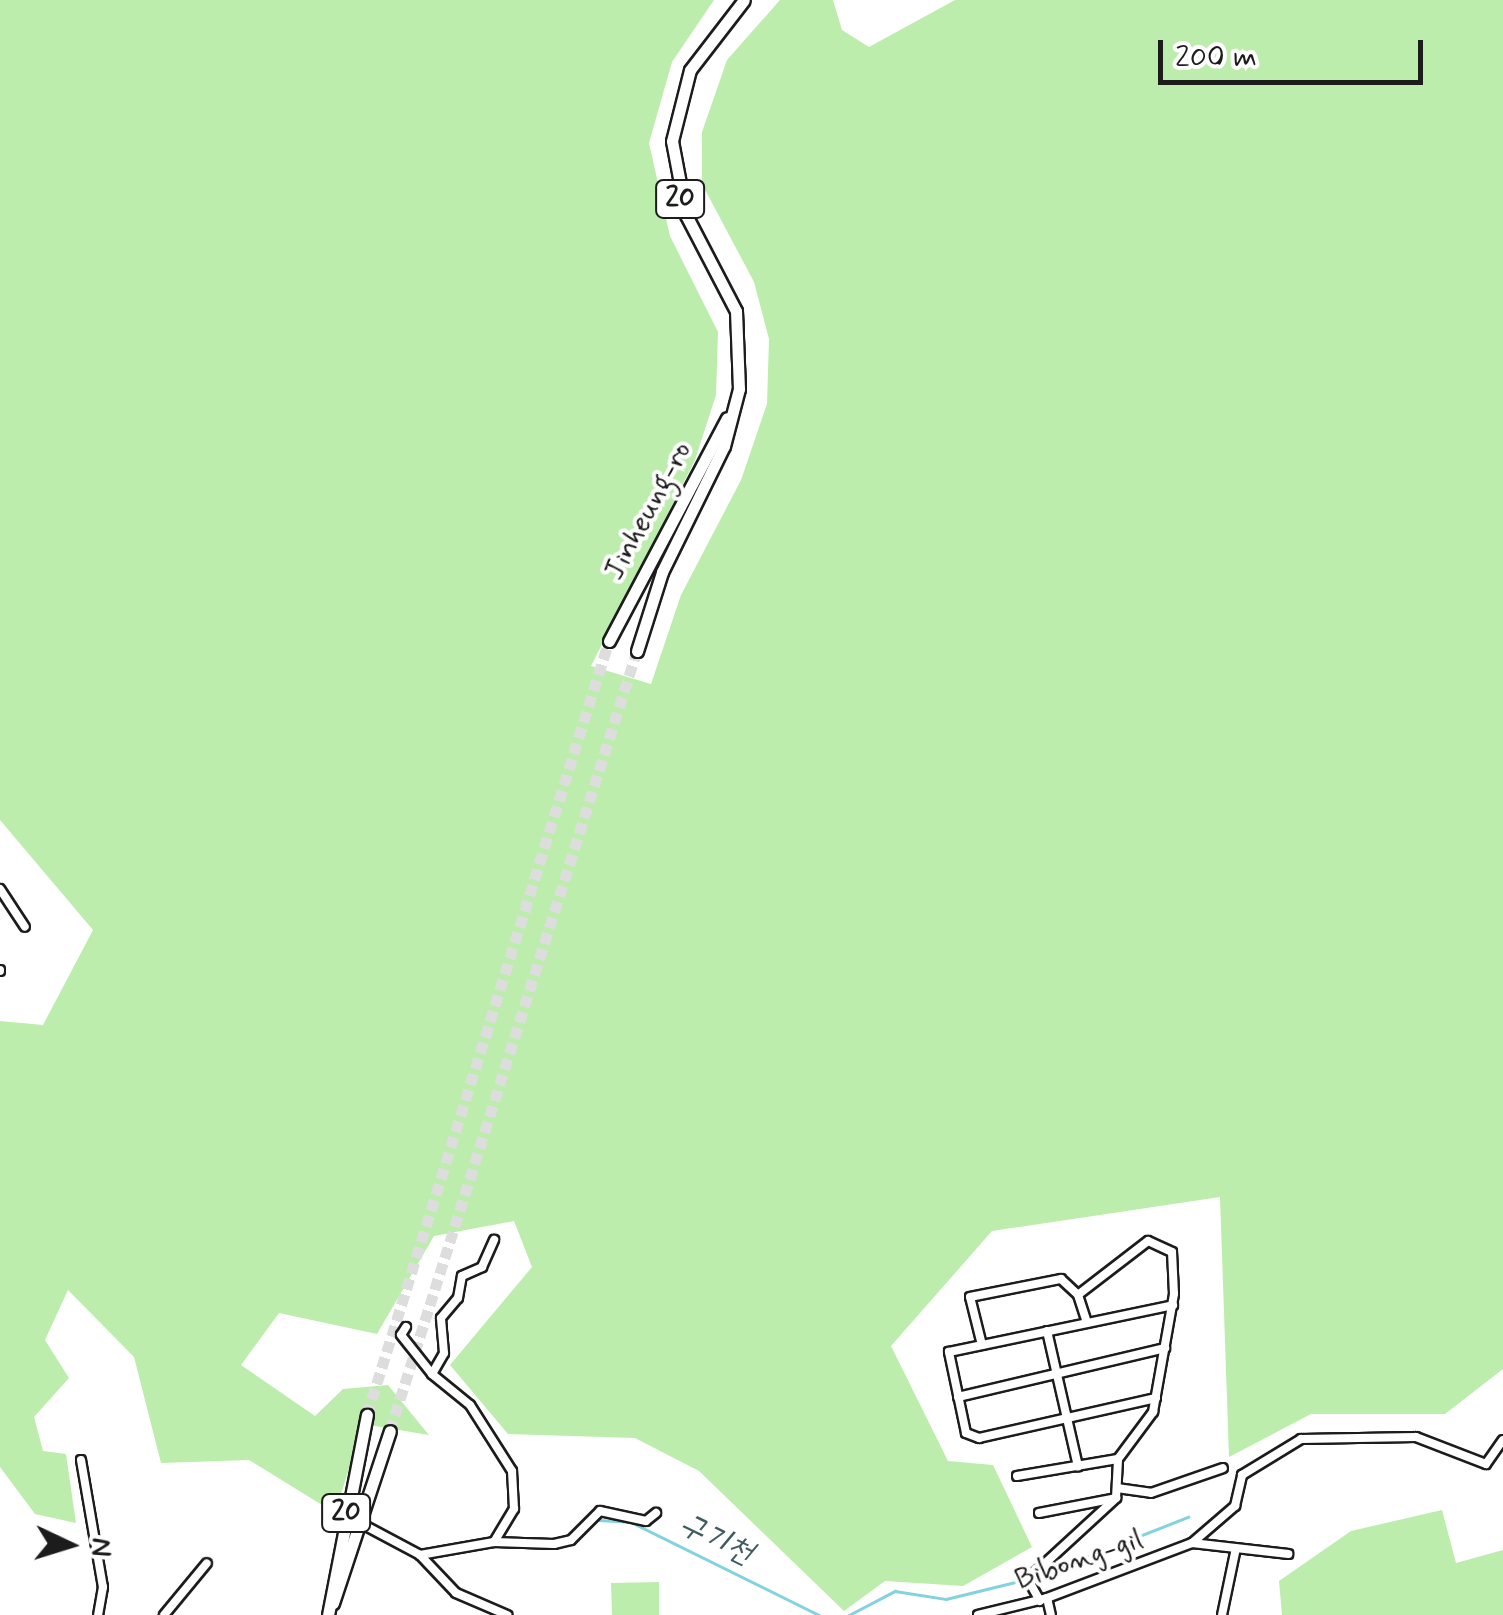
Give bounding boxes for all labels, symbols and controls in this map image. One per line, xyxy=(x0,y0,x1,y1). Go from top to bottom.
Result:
scale bar xyxy=(1163,20,1428,82)
text: 200 m xyxy=(1175,38,1257,77)
road number: 20 xyxy=(655,176,705,222)
street label: Jinheung-ro xyxy=(596,436,700,586)
road number: 20 xyxy=(321,1490,371,1536)
north arrow xyxy=(20,1495,120,1595)
water label: 구기천 xyxy=(673,1505,759,1573)
street label: Bibong-gil xyxy=(1010,1521,1148,1599)
text: N xyxy=(81,1537,120,1558)

